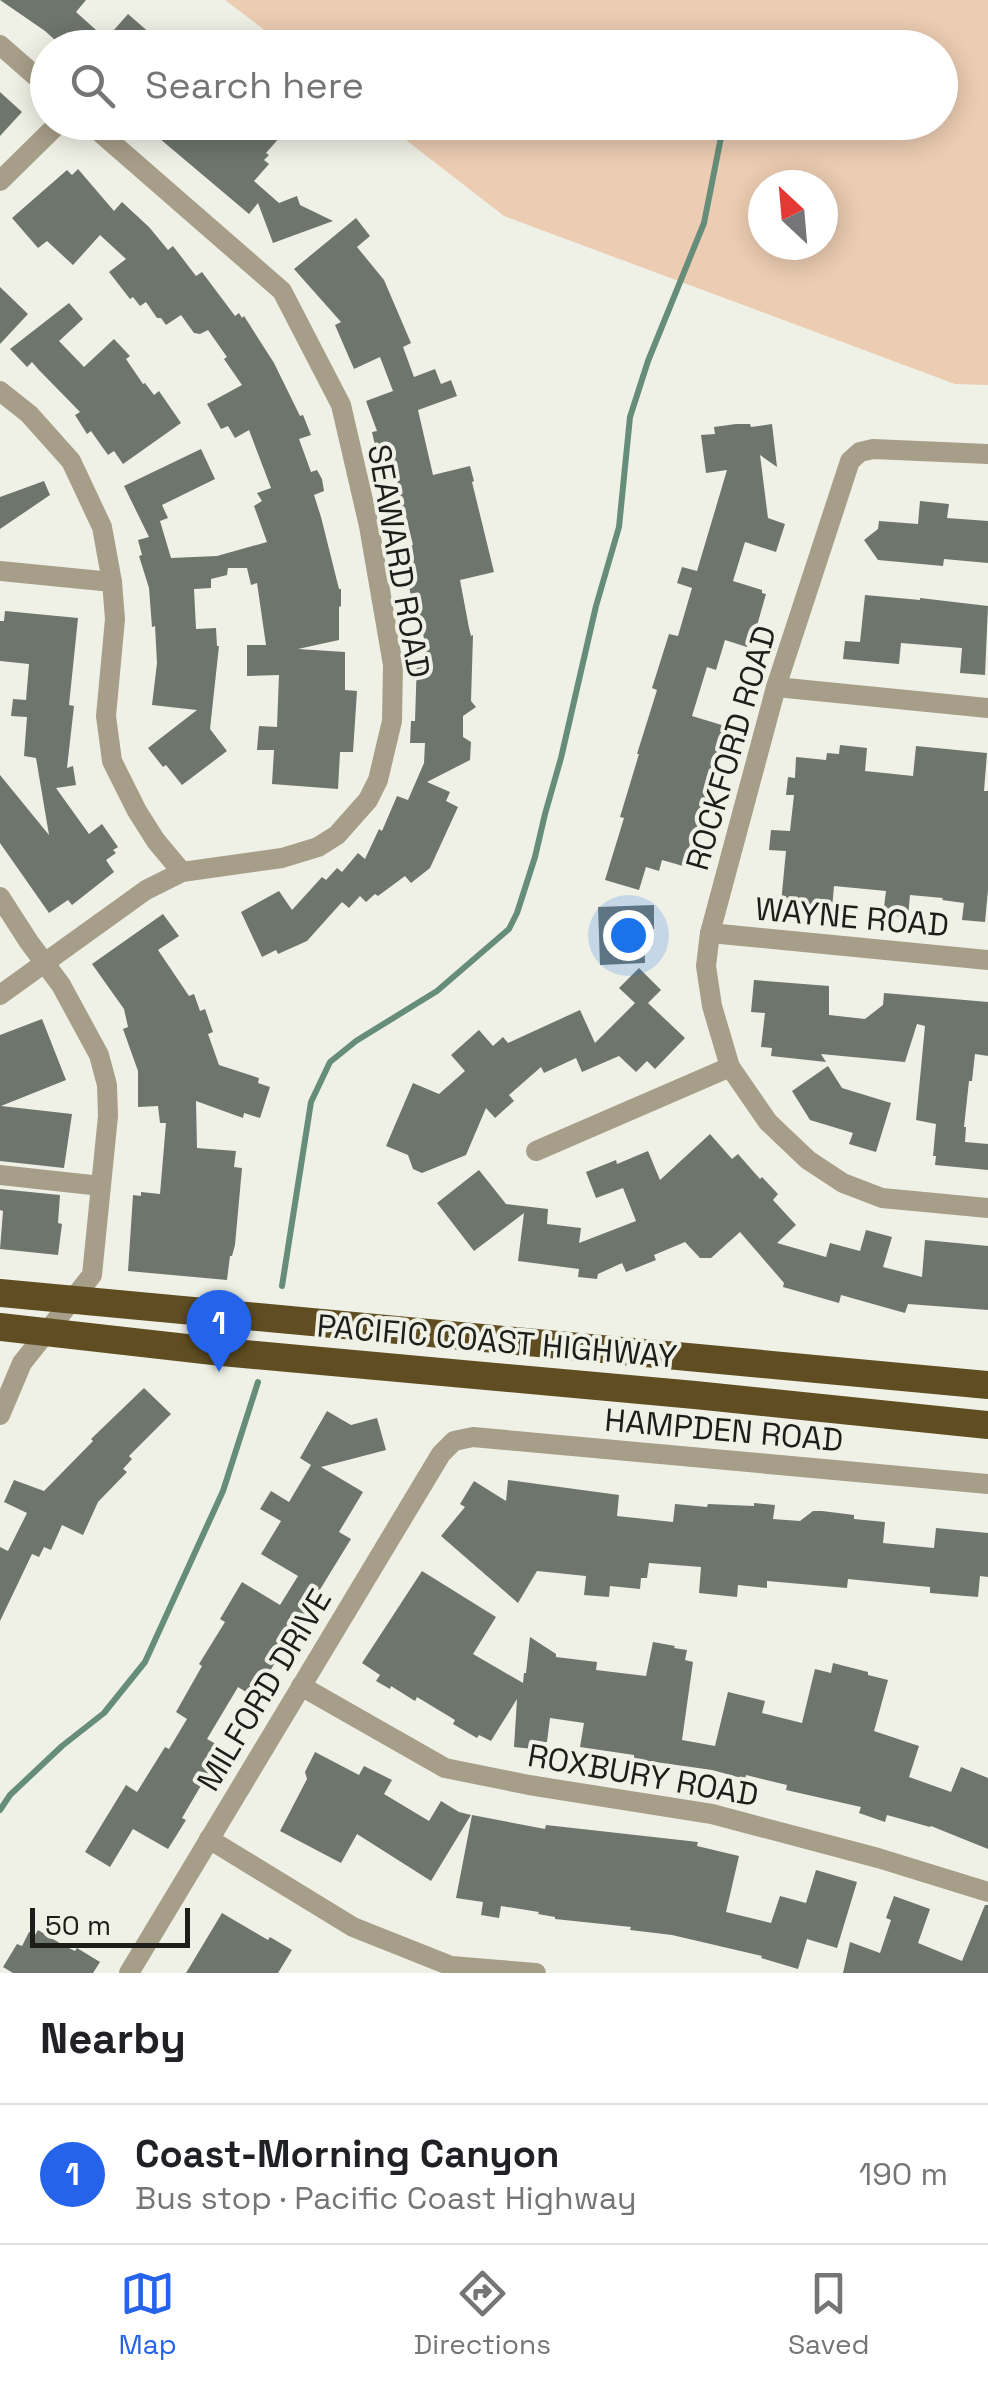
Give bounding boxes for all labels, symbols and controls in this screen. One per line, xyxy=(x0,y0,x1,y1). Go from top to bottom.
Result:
search box xyxy=(30,30,958,140)
icon: search xyxy=(65,58,120,113)
text: Search here xyxy=(145,61,364,109)
north arrow xyxy=(748,170,838,260)
street label: SEAWARD ROAD xyxy=(359,441,439,681)
street label: ROCKFORD ROAD xyxy=(677,621,785,875)
street label: WAYNE ROAD xyxy=(753,889,951,945)
your location xyxy=(603,910,654,961)
pin: 1 xyxy=(186,1290,252,1372)
street label: PACIFIC COAST HIGHWAY xyxy=(315,1305,679,1377)
street label: HAMPDEN ROAD xyxy=(603,1400,845,1460)
street label: MILFORD DRIVE xyxy=(188,1582,340,1798)
street label: ROXBURY ROAD xyxy=(525,1735,761,1815)
scale bar xyxy=(30,1903,190,1948)
text: 50 m xyxy=(45,1907,111,1943)
text: Nearby xyxy=(40,2012,186,2065)
text: Coast-Morning Canyon xyxy=(135,2130,559,2178)
text: 1 xyxy=(65,2154,80,2194)
text: 190 m xyxy=(859,2154,948,2194)
text: Bus stop · Pacific Coast Highway xyxy=(135,2178,636,2218)
tab: Map xyxy=(118,2266,177,2362)
tab: Directions xyxy=(414,2266,551,2362)
tab: Saved xyxy=(788,2266,870,2362)

